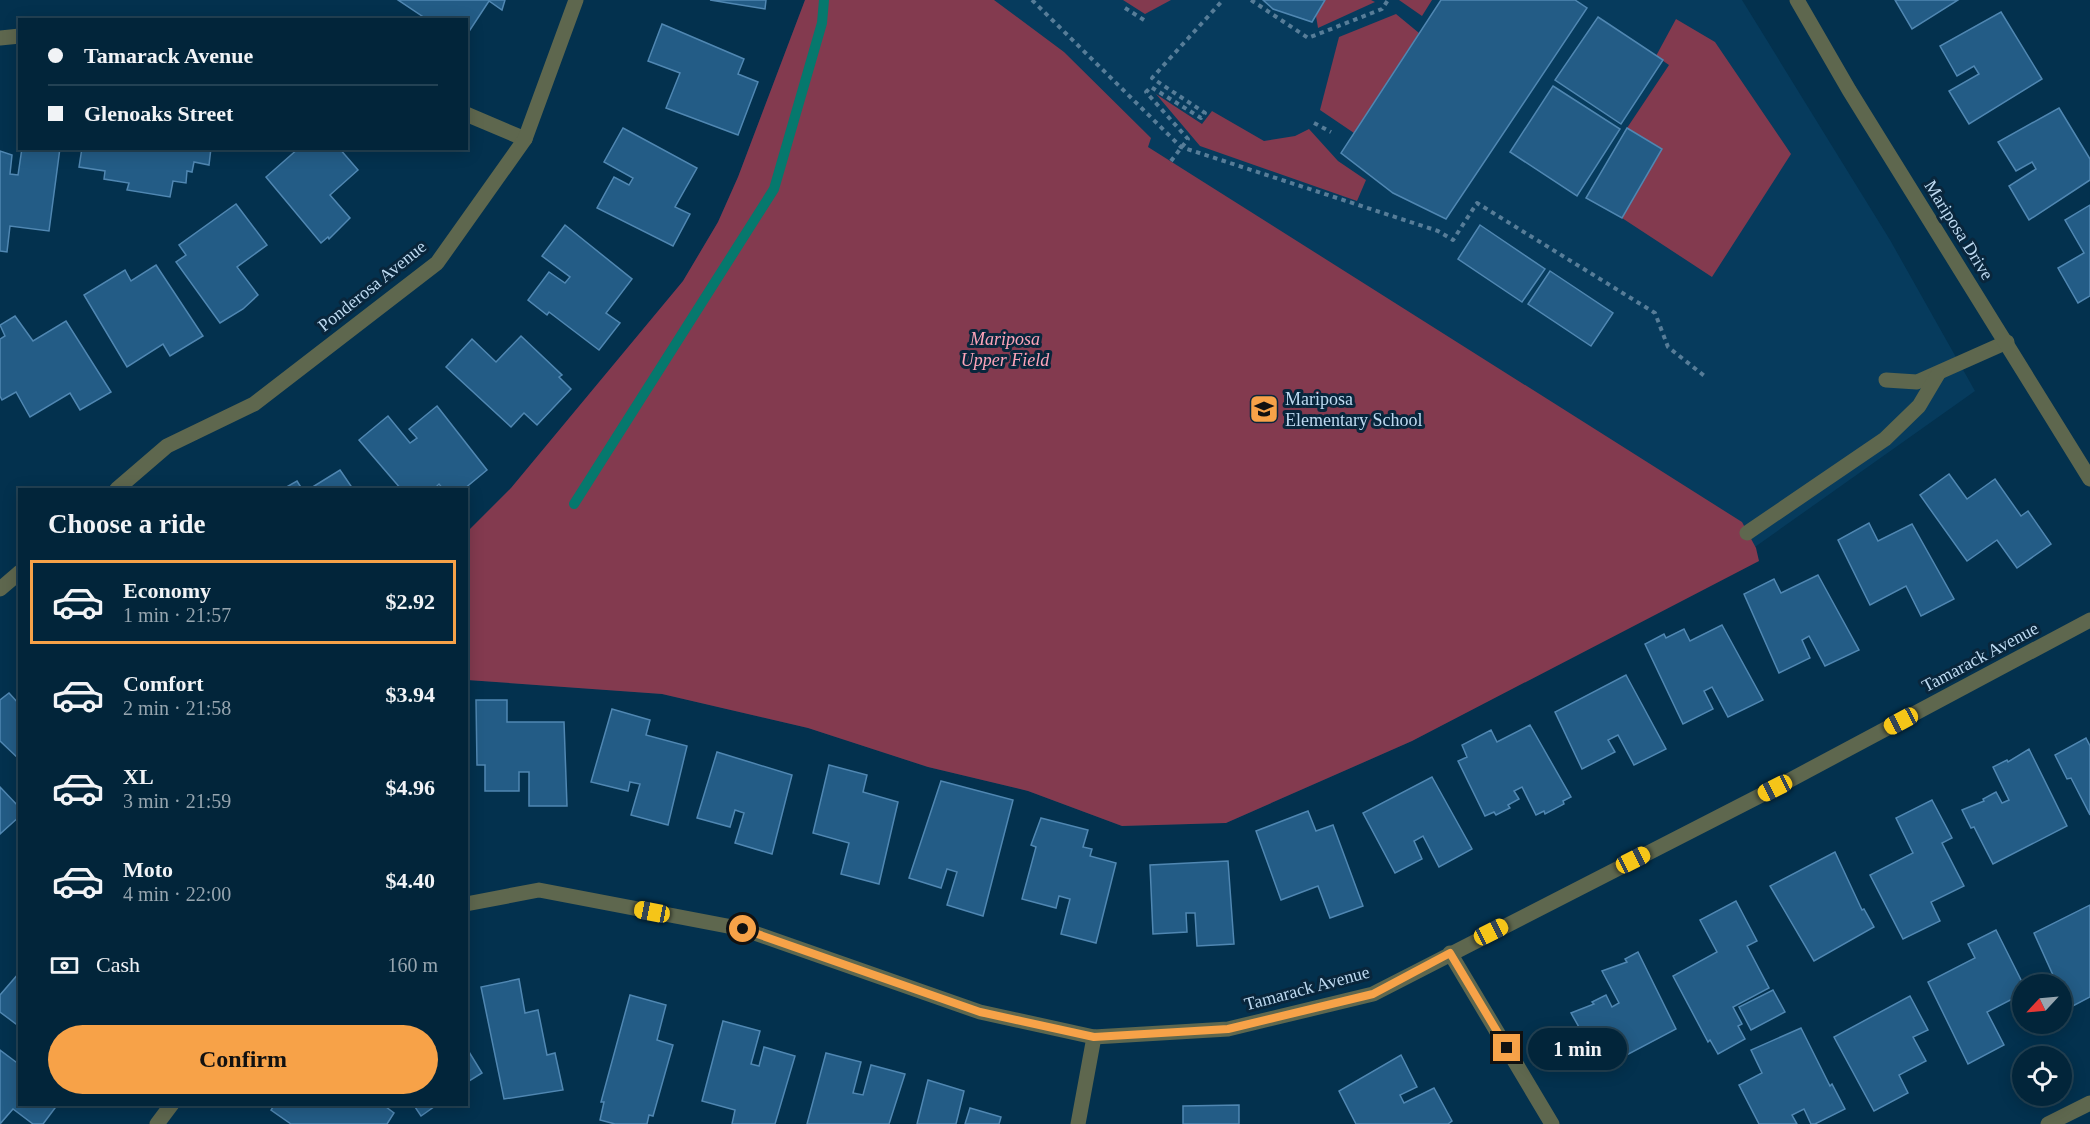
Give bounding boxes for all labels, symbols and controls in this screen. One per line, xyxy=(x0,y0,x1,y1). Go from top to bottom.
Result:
text: Tamarack Avenue xyxy=(84,43,253,68)
text: Glenoaks Street xyxy=(84,101,233,126)
street label: Mariposa Drive xyxy=(1920,177,1998,283)
street label: Ponderosa Avenue xyxy=(314,236,430,336)
park label: Mariposa Upper Field xyxy=(961,329,1050,370)
place label: Mariposa Elementary School xyxy=(1285,389,1422,430)
school or university icon: Mariposa Elementary School xyxy=(1248,393,1280,425)
text: Choose a ride xyxy=(48,509,206,539)
icon: car xyxy=(51,575,105,629)
text: Economy xyxy=(123,578,211,603)
text: $2.92 xyxy=(386,589,435,614)
text: 1 min · 21:57 xyxy=(123,604,231,626)
street label: Tamarack Avenue xyxy=(1918,618,2042,696)
icon: car xyxy=(51,668,105,722)
text: Comfort xyxy=(123,671,204,696)
text: $3.94 xyxy=(386,682,435,707)
text: 2 min · 21:58 xyxy=(123,697,231,719)
car xyxy=(1881,705,1921,737)
icon: car xyxy=(51,761,105,815)
text: XL xyxy=(123,764,154,789)
car xyxy=(1755,772,1795,804)
text: $4.96 xyxy=(386,775,435,800)
text: 3 min · 21:59 xyxy=(123,790,231,812)
car xyxy=(1613,844,1653,876)
icon: car xyxy=(51,854,105,908)
text: Moto xyxy=(123,857,173,882)
text: $4.40 xyxy=(386,868,435,893)
text: 4 min · 22:00 xyxy=(123,883,231,905)
car xyxy=(633,900,671,924)
route start xyxy=(729,915,756,942)
car xyxy=(1471,916,1511,948)
icon: cash xyxy=(48,949,81,982)
text: Cash xyxy=(96,952,140,977)
text: 160 m xyxy=(387,954,438,976)
street label: Tamarack Avenue xyxy=(1242,962,1372,1014)
north arrow xyxy=(2012,974,2072,1034)
map controls xyxy=(2012,974,2072,1106)
button: Confirm xyxy=(48,1025,438,1094)
callout: 1 min xyxy=(1528,1027,1627,1069)
route end xyxy=(1493,1034,1520,1061)
text: 1 min xyxy=(1553,1038,1602,1060)
button: locate xyxy=(2012,1046,2072,1106)

